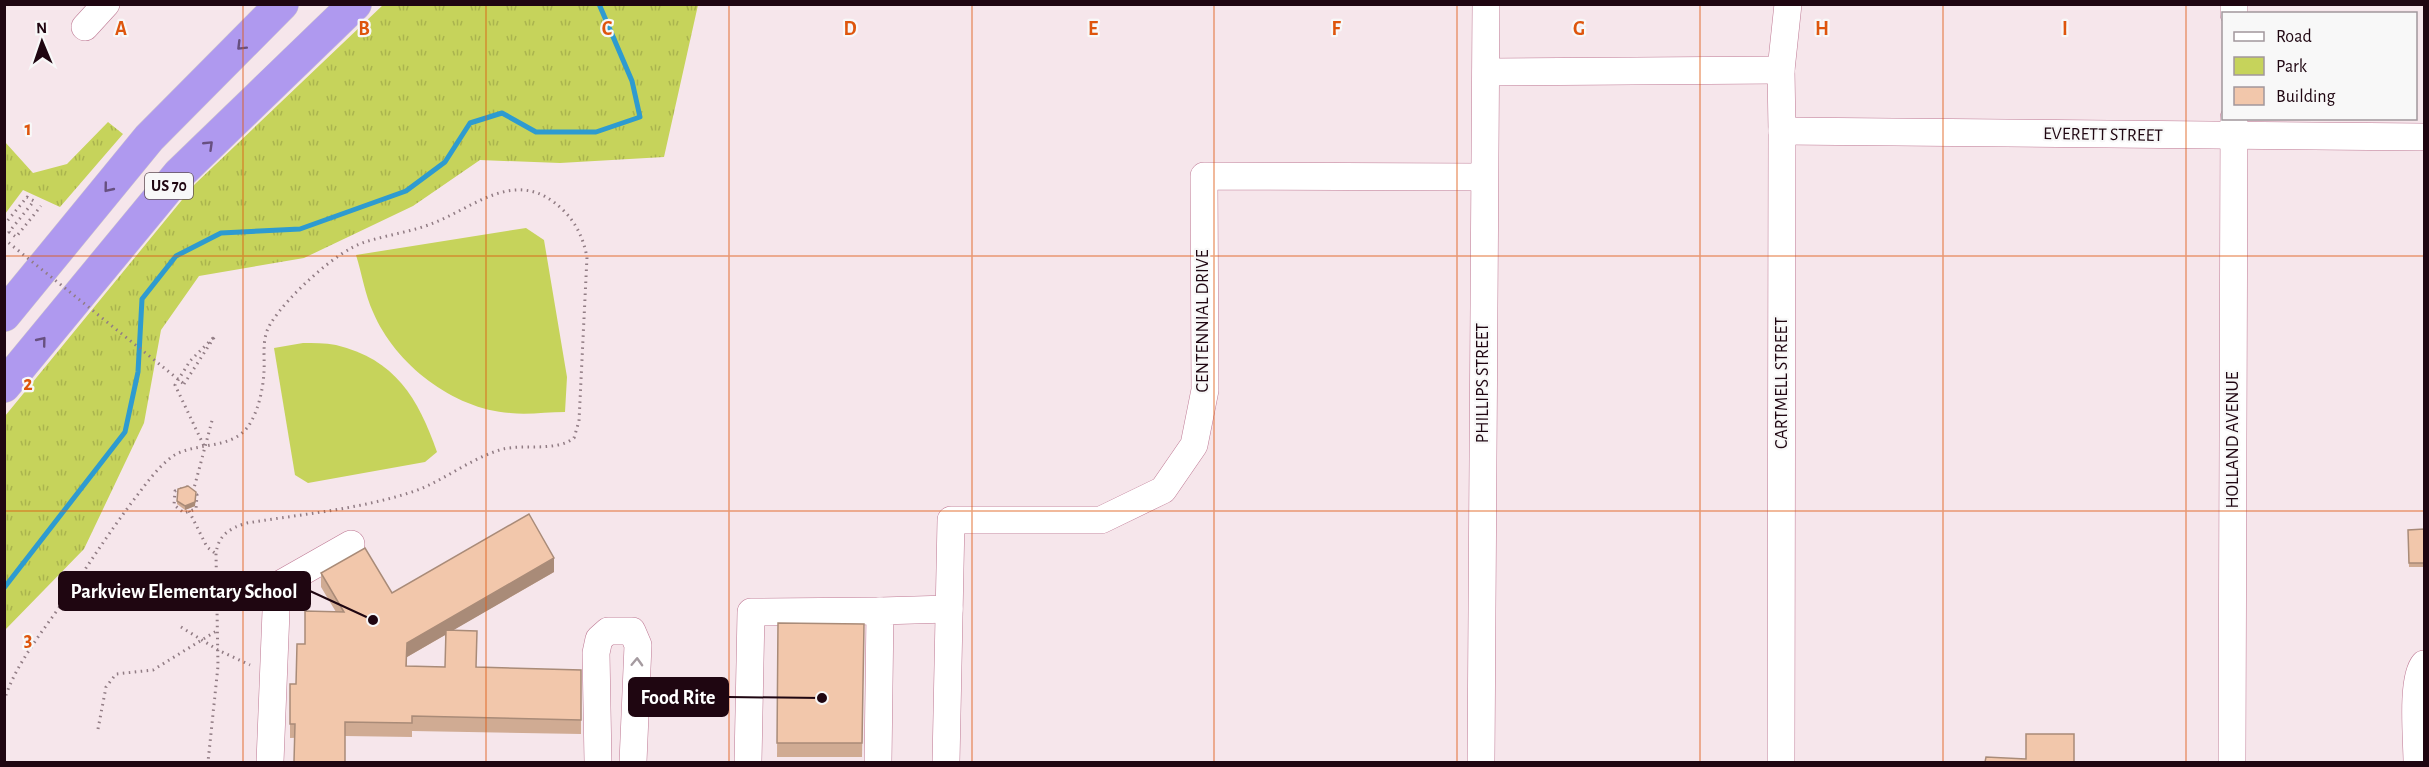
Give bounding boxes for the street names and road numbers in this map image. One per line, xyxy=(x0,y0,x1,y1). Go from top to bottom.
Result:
street label: EVERETT STREET xyxy=(2043,125,2163,145)
road number: US 70 xyxy=(145,173,193,199)
street label: CENTENNIAL DRIVE xyxy=(1194,249,1212,392)
street label: CARTMELL STREET xyxy=(1773,317,1791,449)
street label: PHILLIPS STREET xyxy=(1474,323,1492,443)
street label: HOLLAND AVENUE xyxy=(2224,371,2242,508)

